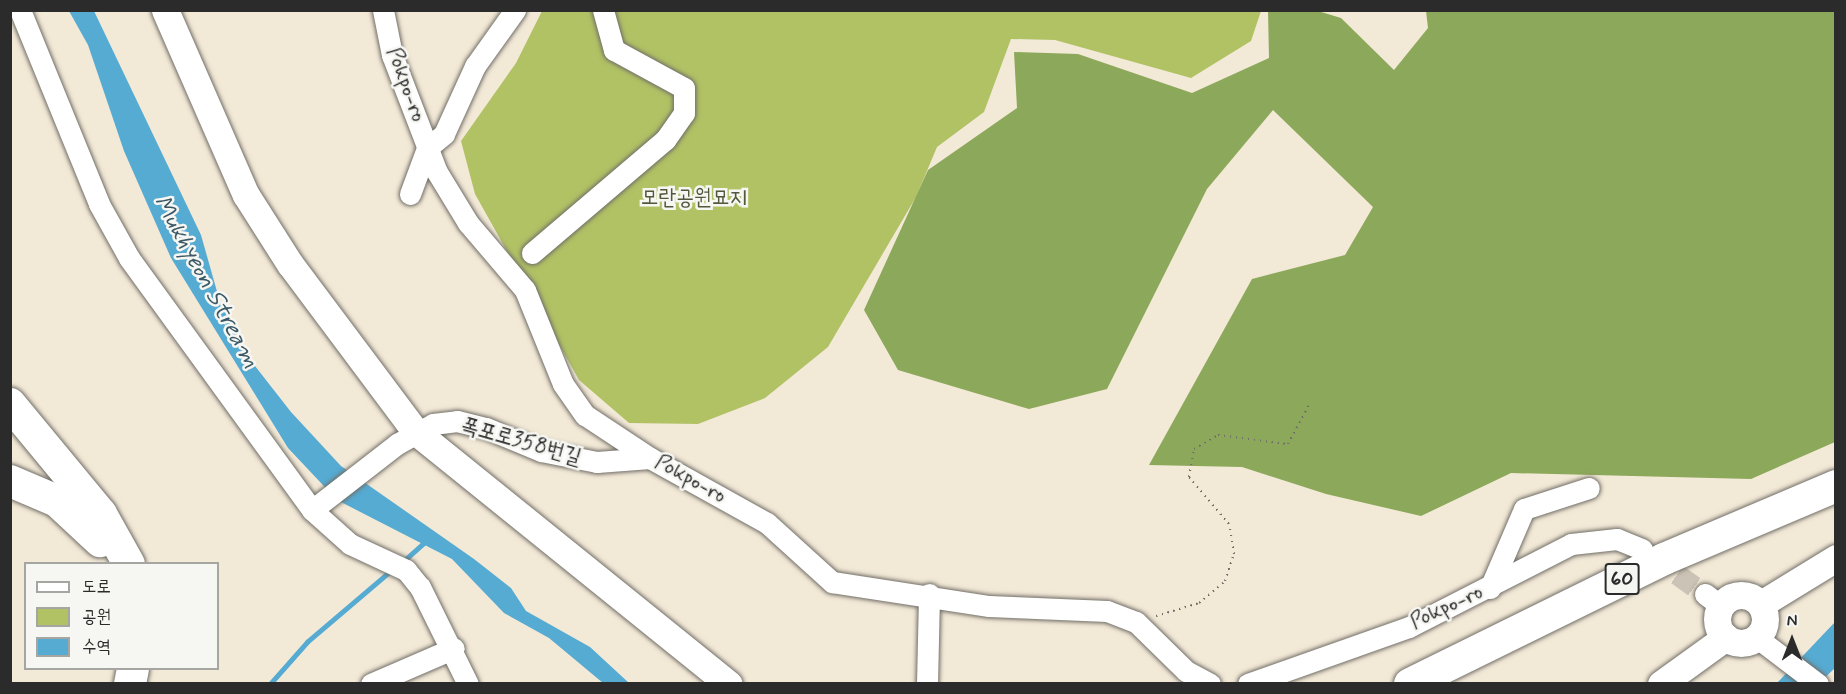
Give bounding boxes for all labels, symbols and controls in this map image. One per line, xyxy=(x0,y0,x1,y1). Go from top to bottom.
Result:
street label: Pokpo-ro xyxy=(379,44,431,126)
park label: 모란공원묘지 xyxy=(641,186,747,212)
water label: Mukhyeon Stream xyxy=(149,195,263,369)
street label: 폭포로358번길 xyxy=(458,412,584,472)
street label: Pokpo-ro xyxy=(650,450,730,510)
road number: 60 xyxy=(1604,561,1640,597)
legend xyxy=(24,562,219,670)
text: 도로 xyxy=(82,575,111,599)
street label: Pokpo-ro xyxy=(1406,580,1488,636)
text: 공원 xyxy=(82,605,111,629)
north arrow xyxy=(1762,610,1822,670)
text: N xyxy=(1787,611,1797,632)
text: 수역 xyxy=(82,635,111,659)

